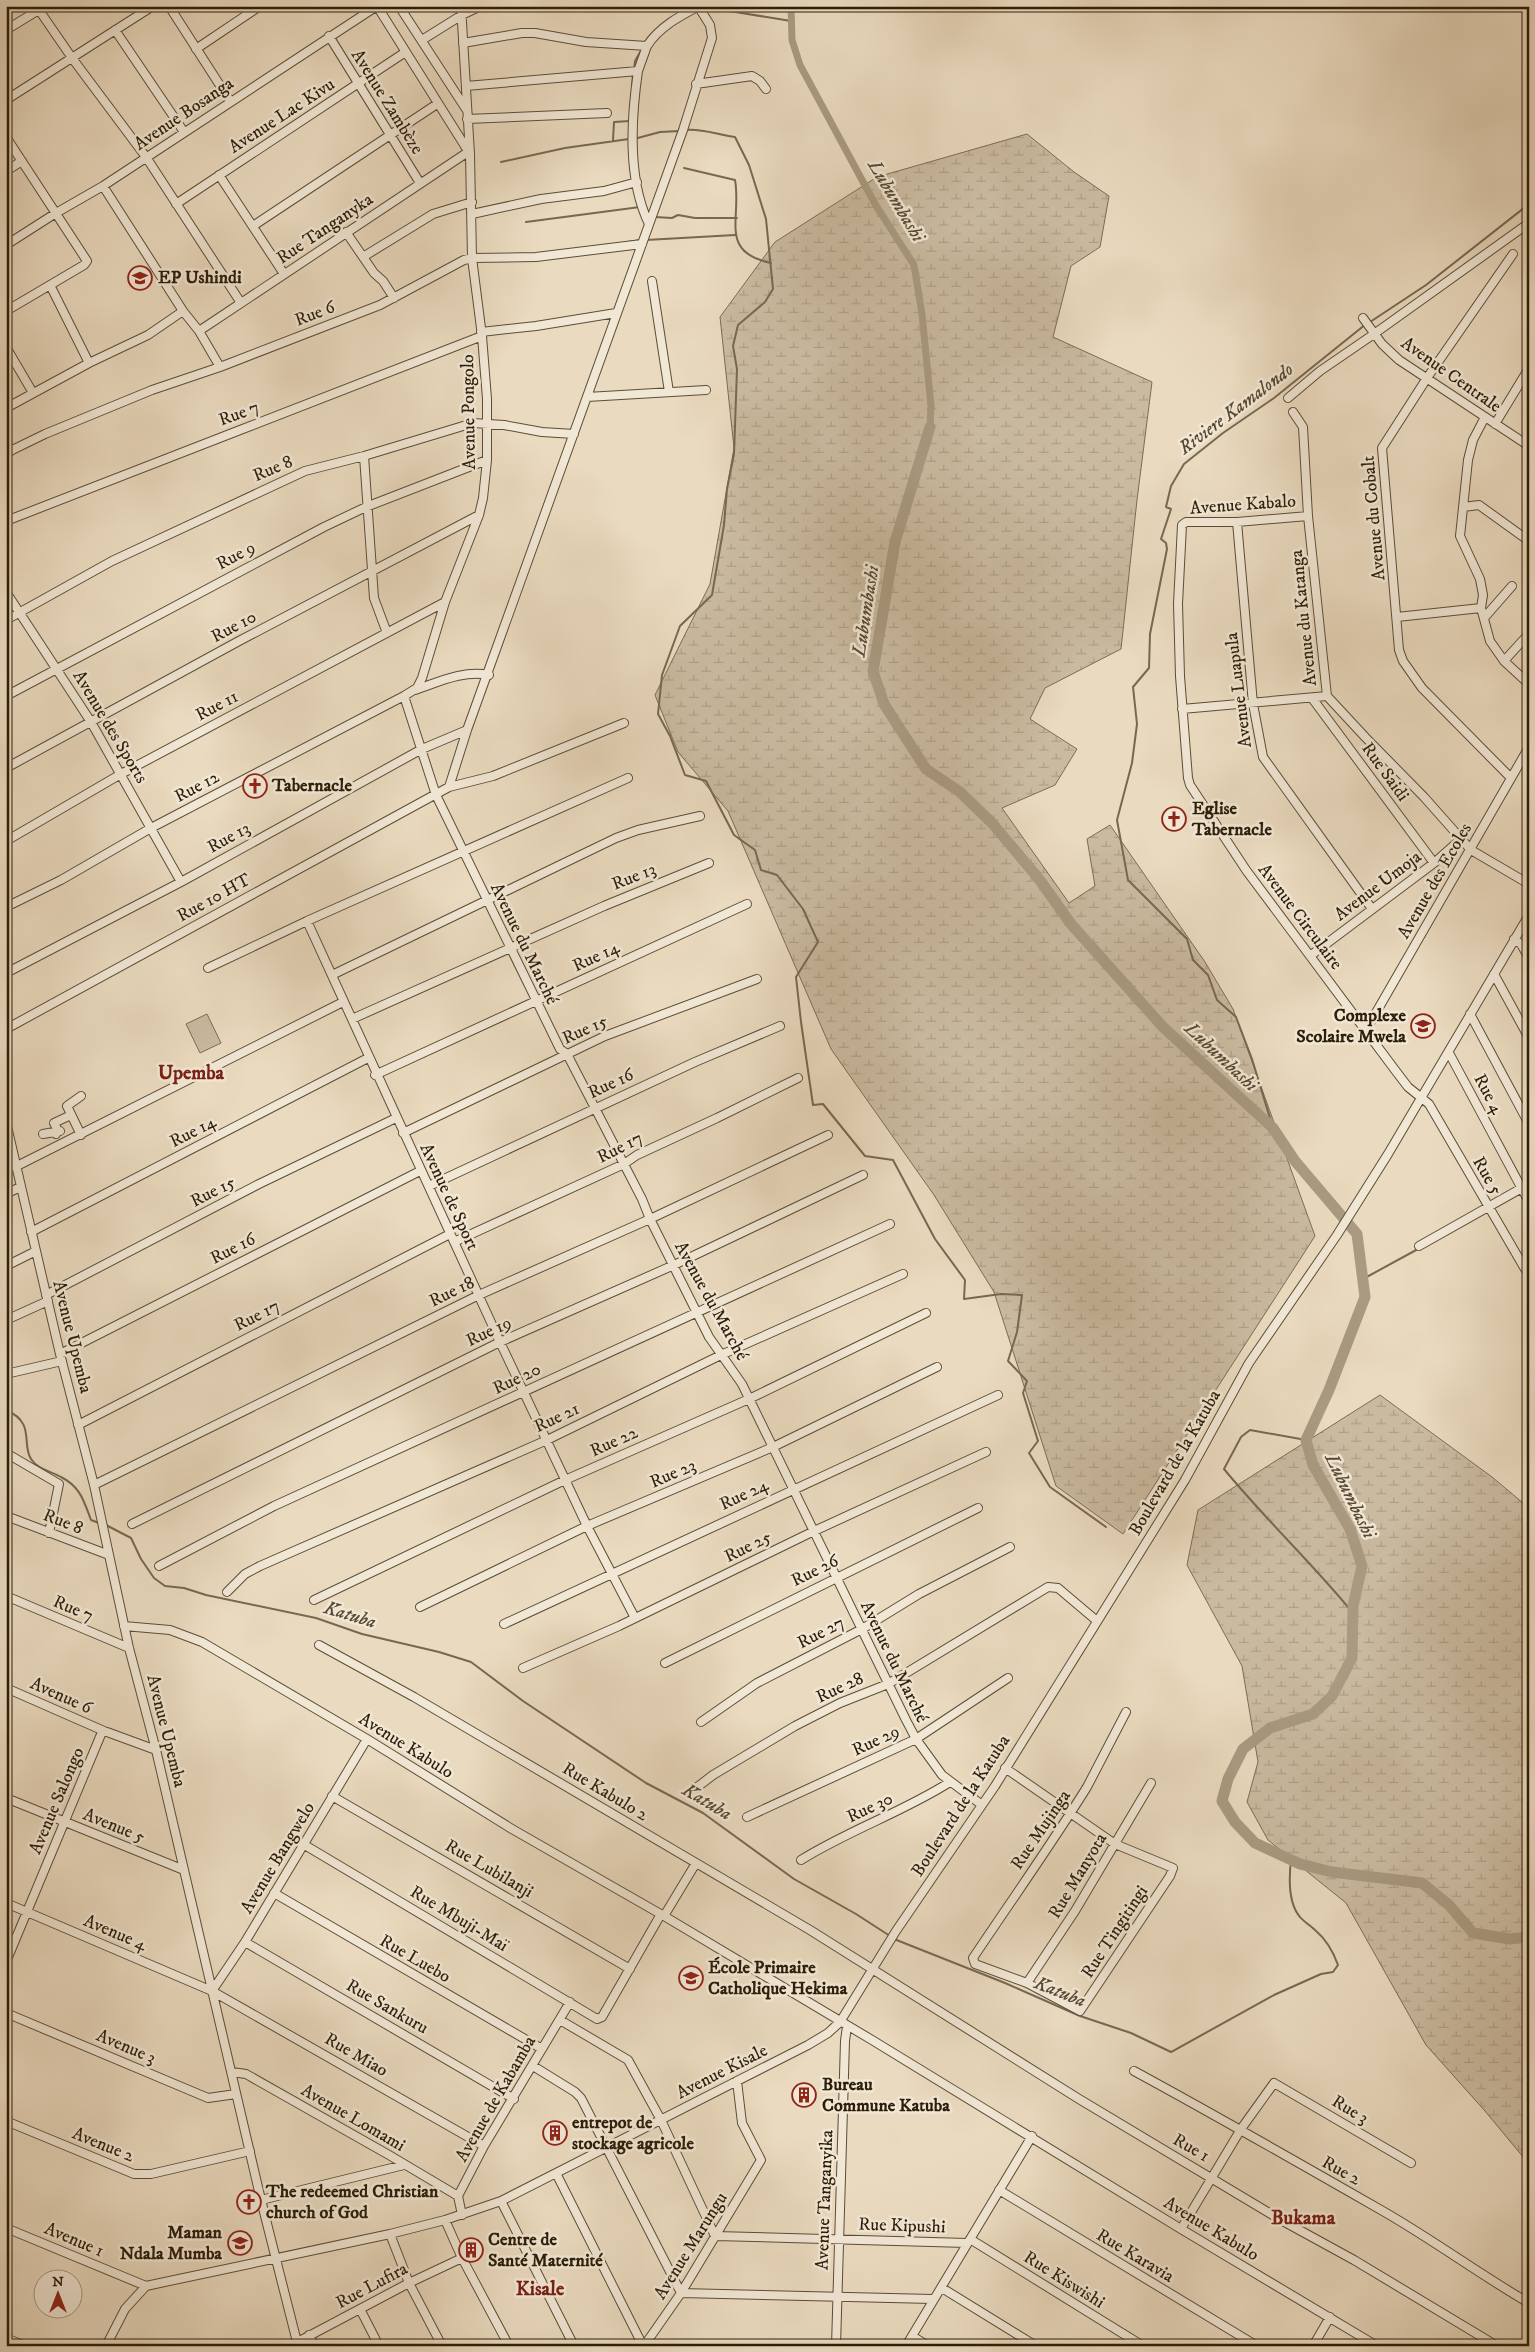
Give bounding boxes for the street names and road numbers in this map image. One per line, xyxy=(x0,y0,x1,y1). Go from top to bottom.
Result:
street label: Avenue Zambèze xyxy=(346,45,428,159)
street label: Avenue Bosanga xyxy=(130,72,238,155)
street label: Avenue Lac Kivu xyxy=(225,73,339,158)
street label: Rue Tanganyka xyxy=(273,188,378,269)
street label: Rue 6 xyxy=(292,296,339,332)
street label: Avenue Centrale xyxy=(1397,332,1505,418)
street label: Avenue Pongolo xyxy=(457,354,481,470)
street label: Rue 7 xyxy=(216,397,262,431)
street label: Rue 8 xyxy=(250,451,296,487)
street label: Avenue du Cobalt xyxy=(1358,454,1390,581)
street label: Avenue Kabalo xyxy=(1189,490,1297,520)
street label: Rue 9 xyxy=(213,537,259,575)
street label: Avenue du Katanga xyxy=(1286,548,1322,687)
street label: Rue 10 xyxy=(208,606,260,648)
street label: Avenue Luapula xyxy=(1221,631,1257,749)
street label: Avenue des Sports xyxy=(68,667,152,787)
street label: Rue 11 xyxy=(192,686,242,726)
street label: Rue Saidi xyxy=(1356,738,1414,806)
street label: Rue 12 xyxy=(171,766,223,808)
street label: Rue 13 xyxy=(204,817,254,859)
street label: Avenue des Ecoles xyxy=(1393,819,1477,943)
street label: Avenue Umoja xyxy=(1330,846,1426,926)
street label: Rue 13 xyxy=(609,858,659,896)
street label: Avenue Circulaire xyxy=(1253,860,1347,974)
street label: Rue 10 HT xyxy=(173,869,255,927)
street label: Avenue du Marché xyxy=(485,880,563,1009)
street label: Rue 14 xyxy=(569,936,623,977)
street label: Rue 15 xyxy=(559,1010,611,1050)
street label: Rue 16 xyxy=(585,1064,638,1104)
street label: Rue 4 xyxy=(1468,1070,1508,1118)
street label: Rue 14 xyxy=(166,1111,220,1153)
street label: Rue 17 xyxy=(594,1127,646,1169)
street label: Avenue de Sport xyxy=(415,1140,484,1254)
street label: Rue 5 xyxy=(1467,1153,1507,1199)
street label: Rue 15 xyxy=(187,1171,239,1213)
street label: Rue 16 xyxy=(207,1228,260,1270)
street label: Avenue du Marché xyxy=(669,1238,753,1365)
street label: Rue 18 xyxy=(426,1272,478,1312)
street label: Avenue Upemba xyxy=(47,1278,97,1396)
street label: Rue 17 xyxy=(231,1295,283,1337)
street label: Rue 19 xyxy=(463,1312,515,1352)
street label: Rue 20 xyxy=(489,1358,545,1400)
street label: Boulevard de la Katuba xyxy=(1124,1386,1226,1540)
street label: Rue 21 xyxy=(531,1398,583,1438)
street label: Rue 22 xyxy=(587,1422,641,1462)
street label: Rue 23 xyxy=(647,1455,699,1493)
street label: Rue 24 xyxy=(716,1474,772,1516)
street label: Rue 8 xyxy=(40,1504,86,1540)
street label: Rue 25 xyxy=(721,1526,775,1568)
street label: Rue 26 xyxy=(788,1550,843,1592)
street label: Rue 7 xyxy=(50,1591,96,1627)
street label: Avenue du Marché xyxy=(855,1598,933,1727)
street label: Rue 27 xyxy=(794,1612,848,1654)
street label: Rue 28 xyxy=(813,1668,867,1708)
street label: Avenue Upemba xyxy=(141,1672,191,1790)
street label: Avenue 6 xyxy=(27,1673,96,1720)
street label: Avenue Kabulo xyxy=(355,1708,458,1784)
street label: Rue 29 xyxy=(849,1721,903,1761)
street label: Boulevard de la Katuba xyxy=(907,1731,1015,1881)
street label: Avenue Salongo xyxy=(25,1744,89,1858)
street label: Rue Kabulo 2 xyxy=(558,1758,652,1826)
street label: Rue Mujinga xyxy=(1006,1786,1076,1874)
street label: Rue 30 xyxy=(843,1788,897,1828)
street label: Avenue Bangwelo xyxy=(236,1798,320,1918)
street label: Avenue 5 xyxy=(80,1804,148,1848)
street label: Rue Manyota xyxy=(1044,1829,1112,1923)
street label: Rue Lubilanji xyxy=(441,1835,537,1903)
street label: Rue Mbuji-Maï xyxy=(406,1881,512,1957)
street label: Rue Tingitingi xyxy=(1077,1882,1153,1982)
street label: Avenue 4 xyxy=(80,1910,150,1956)
street label: Rue Luebo xyxy=(376,1930,455,1988)
street label: Rue Sankuru xyxy=(342,1975,432,2040)
street label: Avenue 3 xyxy=(93,2025,159,2069)
street label: Rue Miao xyxy=(320,2028,392,2082)
street label: Avenue de Kabamba xyxy=(451,2032,541,2166)
street label: Avenue Kisale xyxy=(673,2040,771,2104)
street label: Avenue Lomami xyxy=(297,2079,409,2157)
street label: Rue 3 xyxy=(1328,2091,1372,2129)
street label: Avenue 2 xyxy=(69,2123,137,2167)
street label: Avenue Tanganyika xyxy=(812,2129,838,2270)
street label: Rue 1 xyxy=(1169,2129,1213,2167)
street label: Rue 2 xyxy=(1318,2151,1364,2191)
street label: Avenue Marungu xyxy=(649,2188,733,2304)
street label: Avenue Kabulo xyxy=(1159,2192,1263,2266)
street label: Rue Kipushi xyxy=(858,2213,946,2239)
street label: Avenue 1 xyxy=(41,2218,107,2262)
street label: Rue Karavia xyxy=(1092,2224,1178,2288)
street label: Rue Kiswishi xyxy=(1019,2246,1109,2314)
street label: Rue Lufira xyxy=(332,2258,412,2314)

